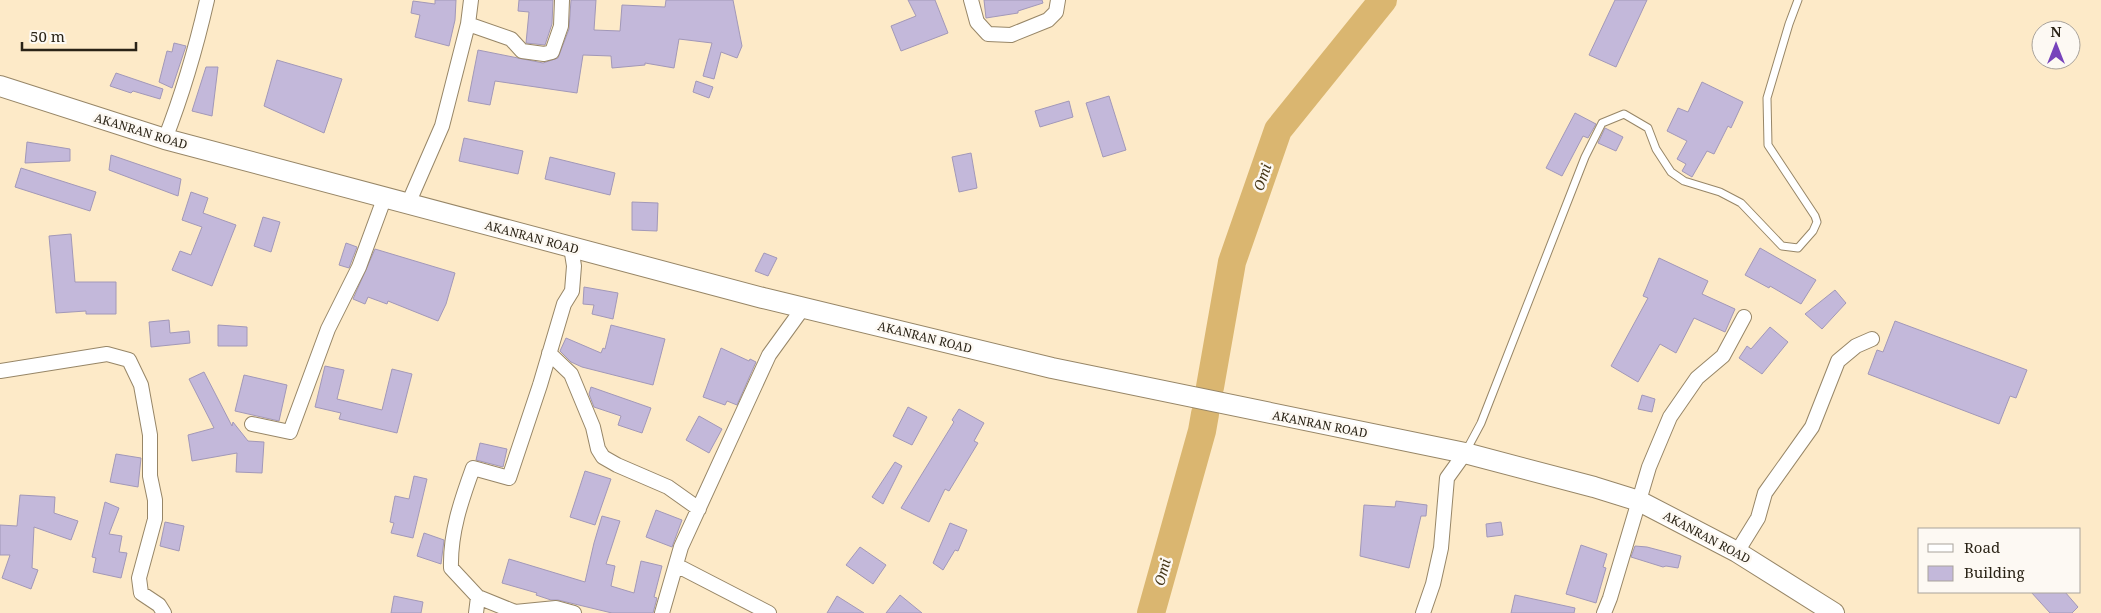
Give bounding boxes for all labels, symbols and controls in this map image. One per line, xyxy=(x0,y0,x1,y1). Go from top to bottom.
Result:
scale bar xyxy=(22,20,136,52)
north arrow xyxy=(2031,20,2081,70)
text: N xyxy=(2050,22,2062,41)
text: 50 m xyxy=(30,26,65,46)
street label: AKANRAN ROAD xyxy=(92,109,190,153)
water label: Omi xyxy=(1249,160,1276,193)
street label: AKANRAN ROAD xyxy=(483,216,581,258)
street label: AKANRAN ROAD xyxy=(876,317,974,357)
street label: AKANRAN ROAD xyxy=(1271,406,1369,442)
street label: AKANRAN ROAD xyxy=(1660,507,1754,567)
legend xyxy=(1918,528,2081,593)
text: Road xyxy=(1964,537,2000,557)
water label: Omi xyxy=(1149,556,1175,588)
text: Building xyxy=(1964,562,2025,582)

